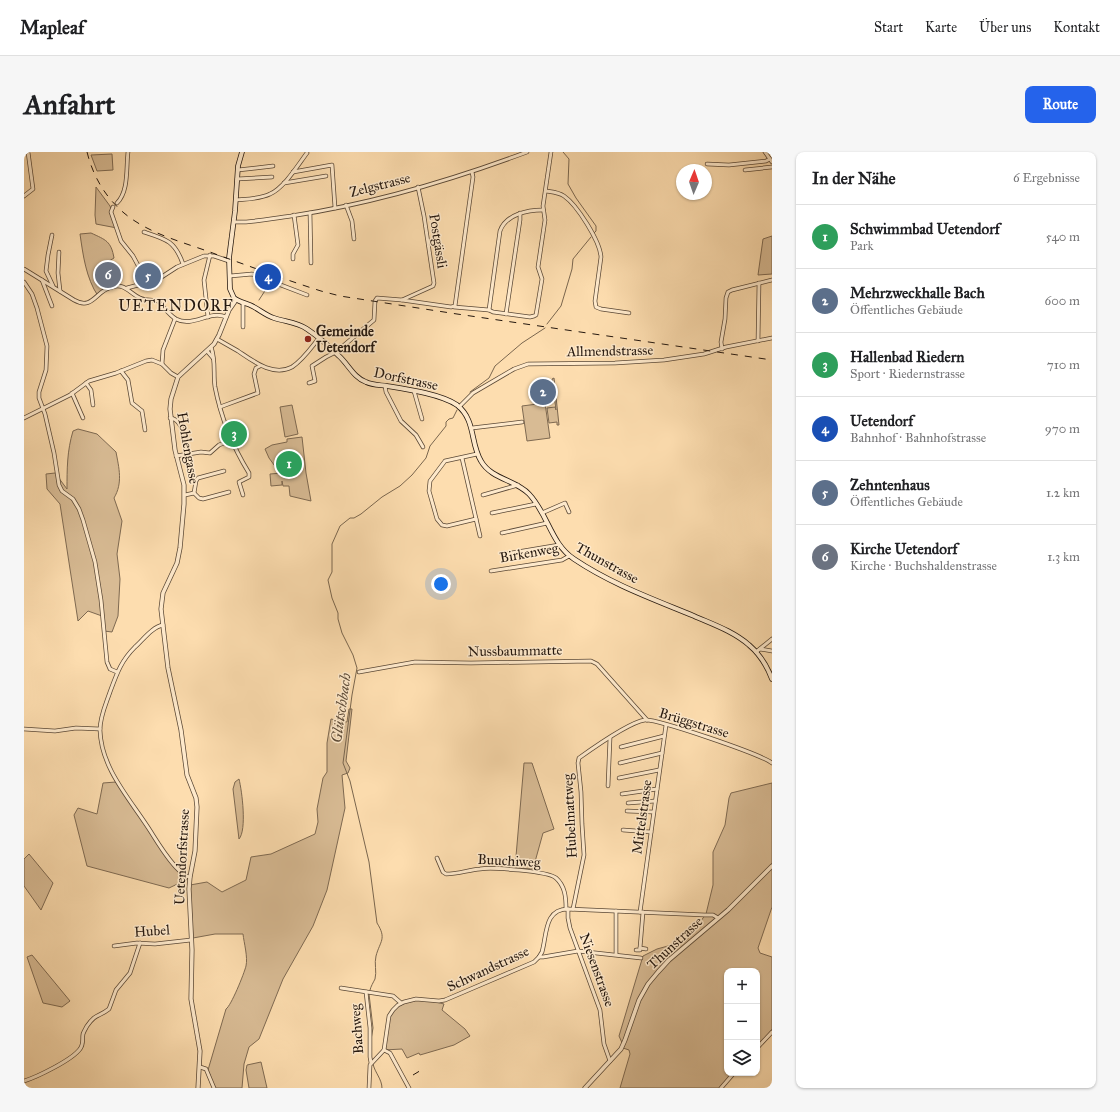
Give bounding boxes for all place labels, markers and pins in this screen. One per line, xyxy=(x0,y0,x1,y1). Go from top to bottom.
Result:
pin: 6 xyxy=(95,260,121,290)
pin: 5 xyxy=(135,261,161,291)
pin: 4 xyxy=(255,262,281,292)
place label: Gemeinde Uetendorf xyxy=(316,323,377,356)
marker: Gemeinde Uetendorf xyxy=(303,334,313,344)
pin: 2 xyxy=(530,377,556,407)
pin: 3 xyxy=(221,419,247,449)
pin: 1 xyxy=(276,449,302,479)

